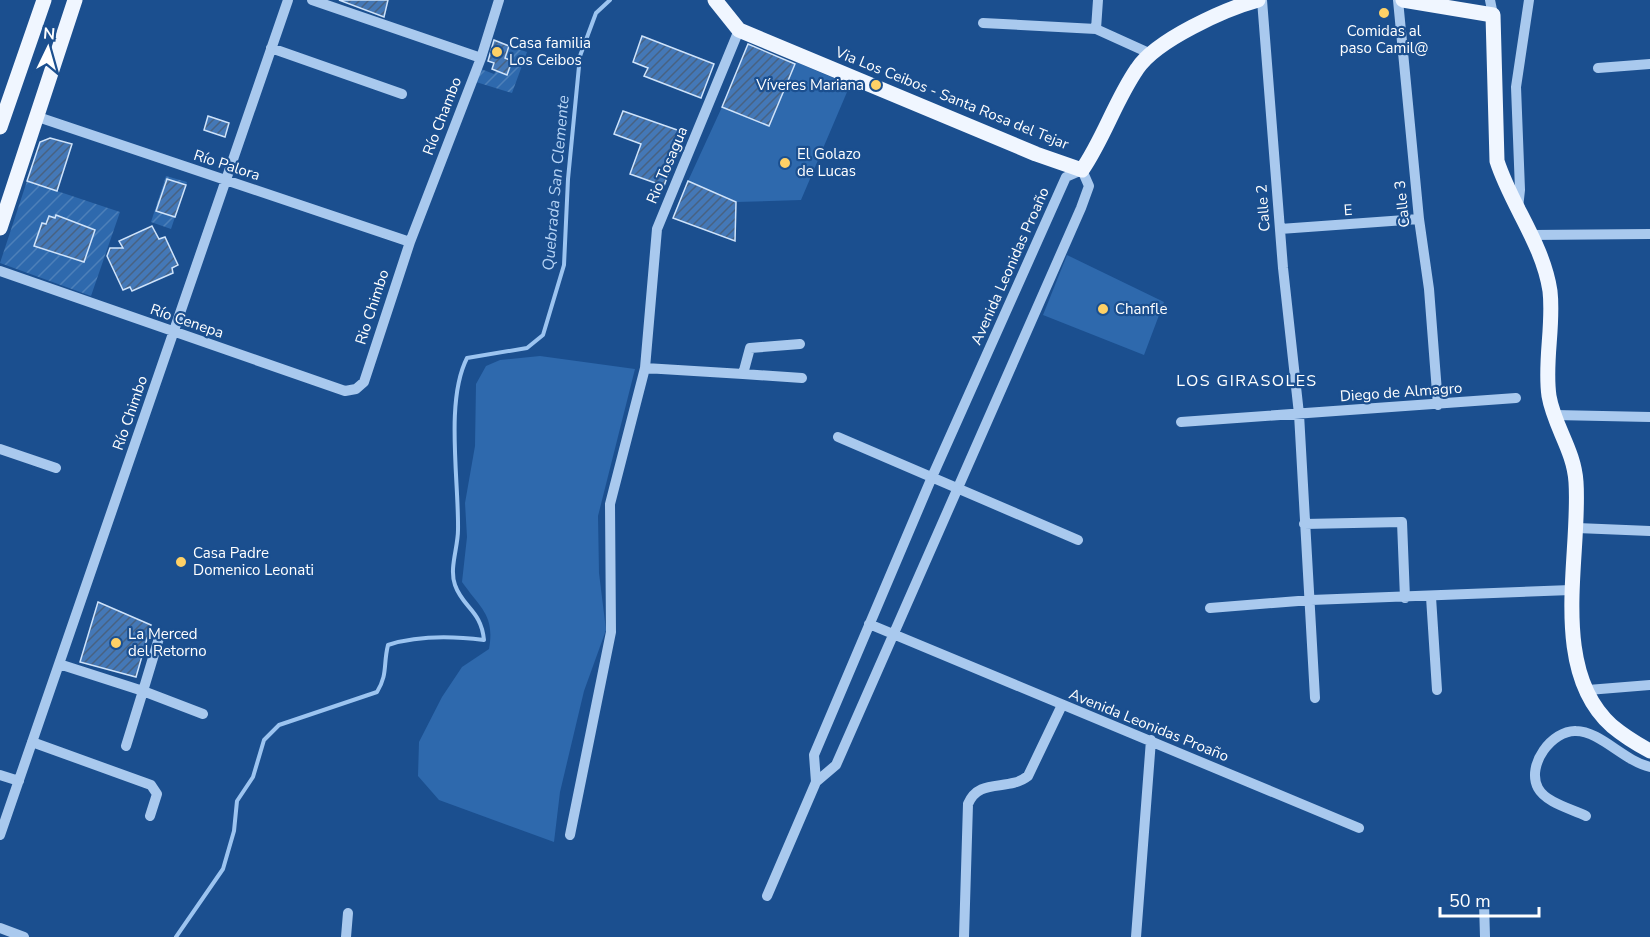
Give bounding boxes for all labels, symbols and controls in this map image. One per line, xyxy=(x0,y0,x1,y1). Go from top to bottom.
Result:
marker: Comidas al paso Camil@ xyxy=(1377,6,1391,20)
north arrow xyxy=(18,18,78,78)
place label: Comidas al paso Camil@ xyxy=(1340,21,1428,58)
text: N xyxy=(42,23,56,46)
place label: Casa familia Los Ceibos xyxy=(509,33,591,70)
street label: Via Los Ceibos - Santa Rosa del Tejar xyxy=(831,41,1072,154)
marker: Casa familia Los Ceibos xyxy=(490,45,504,59)
street label: Río Chambo xyxy=(418,74,466,158)
place label: Víveres Mariana xyxy=(755,75,864,95)
marker: Víveres Mariana xyxy=(869,78,883,92)
water label: Quebrada San Clemente xyxy=(537,94,575,272)
street label: Rio Tosagua xyxy=(642,123,692,207)
place label: El Golazo de Lucas xyxy=(797,144,861,181)
street label: Río Palora xyxy=(191,145,263,185)
marker: El Golazo de Lucas xyxy=(778,156,792,170)
street label: Calle 3 xyxy=(1390,179,1414,229)
street label: Avenida Leonidas Proaño xyxy=(966,184,1054,348)
street label: Calle 2 xyxy=(1251,184,1275,232)
street label: E xyxy=(1343,200,1353,220)
street label: Rio Chimbo xyxy=(350,267,394,347)
street label: Río Cenepa xyxy=(148,299,226,343)
place label: Chanfle xyxy=(1115,299,1167,319)
marker: Chanfle xyxy=(1096,302,1110,316)
district label: LOS GIRASOLES xyxy=(1176,370,1318,392)
street label: Río Chimbo xyxy=(108,373,152,453)
street label: Diego de Almagro xyxy=(1339,378,1463,406)
place label: Casa Padre Domenico Leonati xyxy=(193,543,314,580)
marker: Casa Padre Domenico Leonati xyxy=(174,555,188,569)
place label: La Merced del Retorno xyxy=(128,624,207,661)
marker: La Merced del Retorno xyxy=(109,636,123,650)
street label: Avenida Leonidas Proaño xyxy=(1066,684,1232,766)
scale bar xyxy=(1440,880,1539,918)
text: 50 m xyxy=(1449,889,1491,913)

